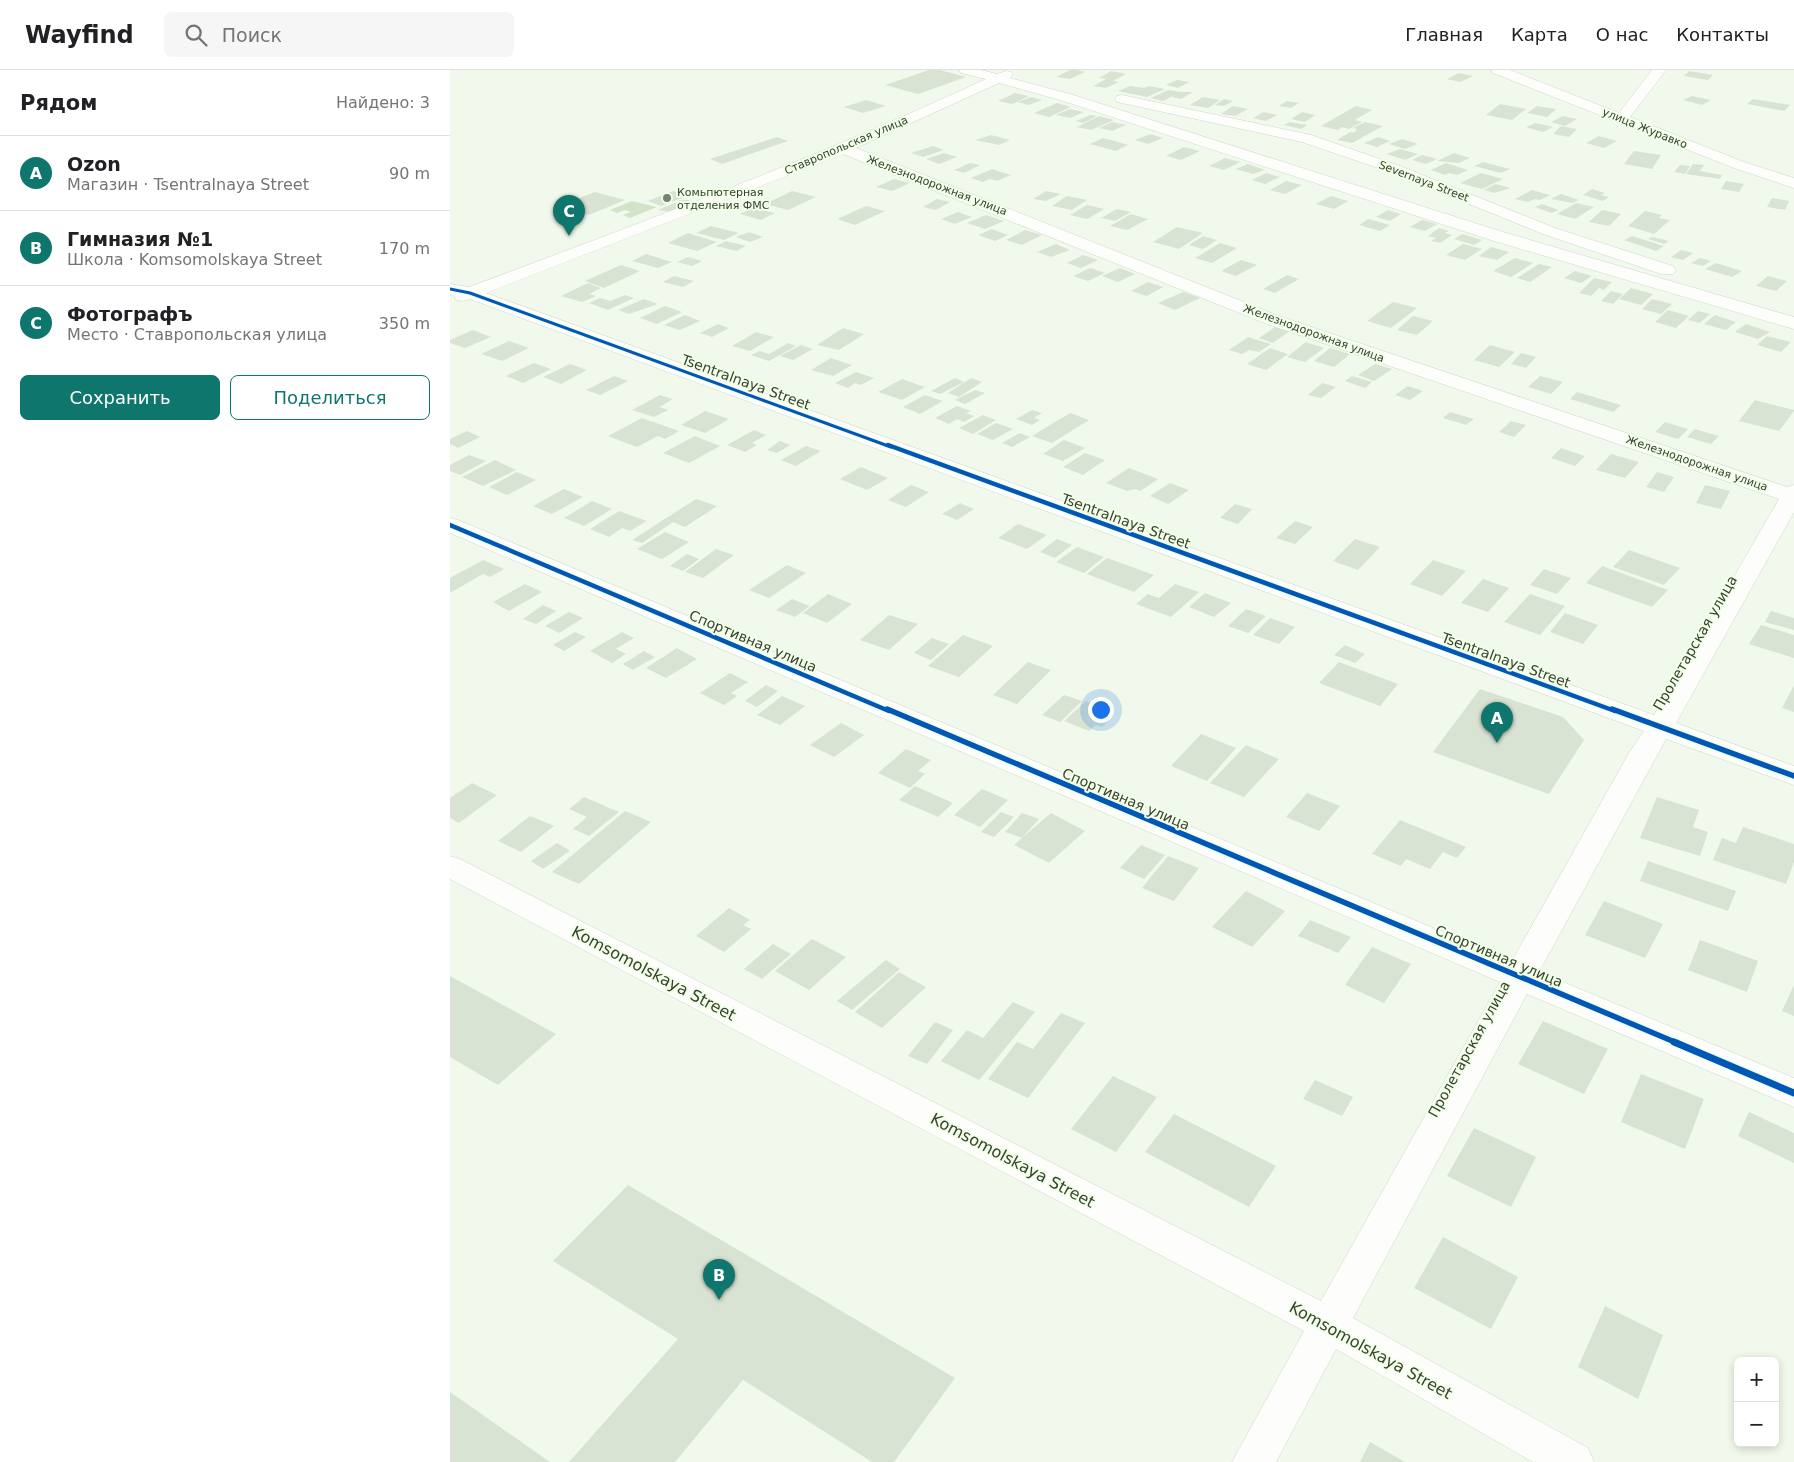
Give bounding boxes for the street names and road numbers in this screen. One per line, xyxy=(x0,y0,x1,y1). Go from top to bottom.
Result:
street label: улица Журавко xyxy=(1600,106,1689,152)
street label: Ставропольская улица xyxy=(782,114,910,177)
street label: Железнодорожная улица xyxy=(865,153,1009,218)
street label: Severnaya Street xyxy=(1377,158,1471,205)
street label: Железнодорожная улица xyxy=(1242,302,1386,365)
street label: Tsentralnaya Street xyxy=(678,351,813,413)
street label: Железнодорожная улица xyxy=(1624,433,1769,494)
street label: Tsentralnaya Street xyxy=(1058,490,1193,552)
street label: Пролетарская улица xyxy=(1650,573,1740,713)
street label: Спортивная улица xyxy=(687,607,819,675)
street label: Tsentralnaya Street xyxy=(1438,629,1573,691)
street label: Спортивная улица xyxy=(1060,765,1192,833)
street label: Komsomolskaya Street xyxy=(568,922,739,1025)
street label: Спортивная улица xyxy=(1433,922,1565,990)
street label: Пролетарская улица xyxy=(1425,978,1513,1120)
street label: Komsomolskaya Street xyxy=(927,1109,1098,1212)
street label: Komsomolskaya Street xyxy=(1286,1298,1455,1403)

